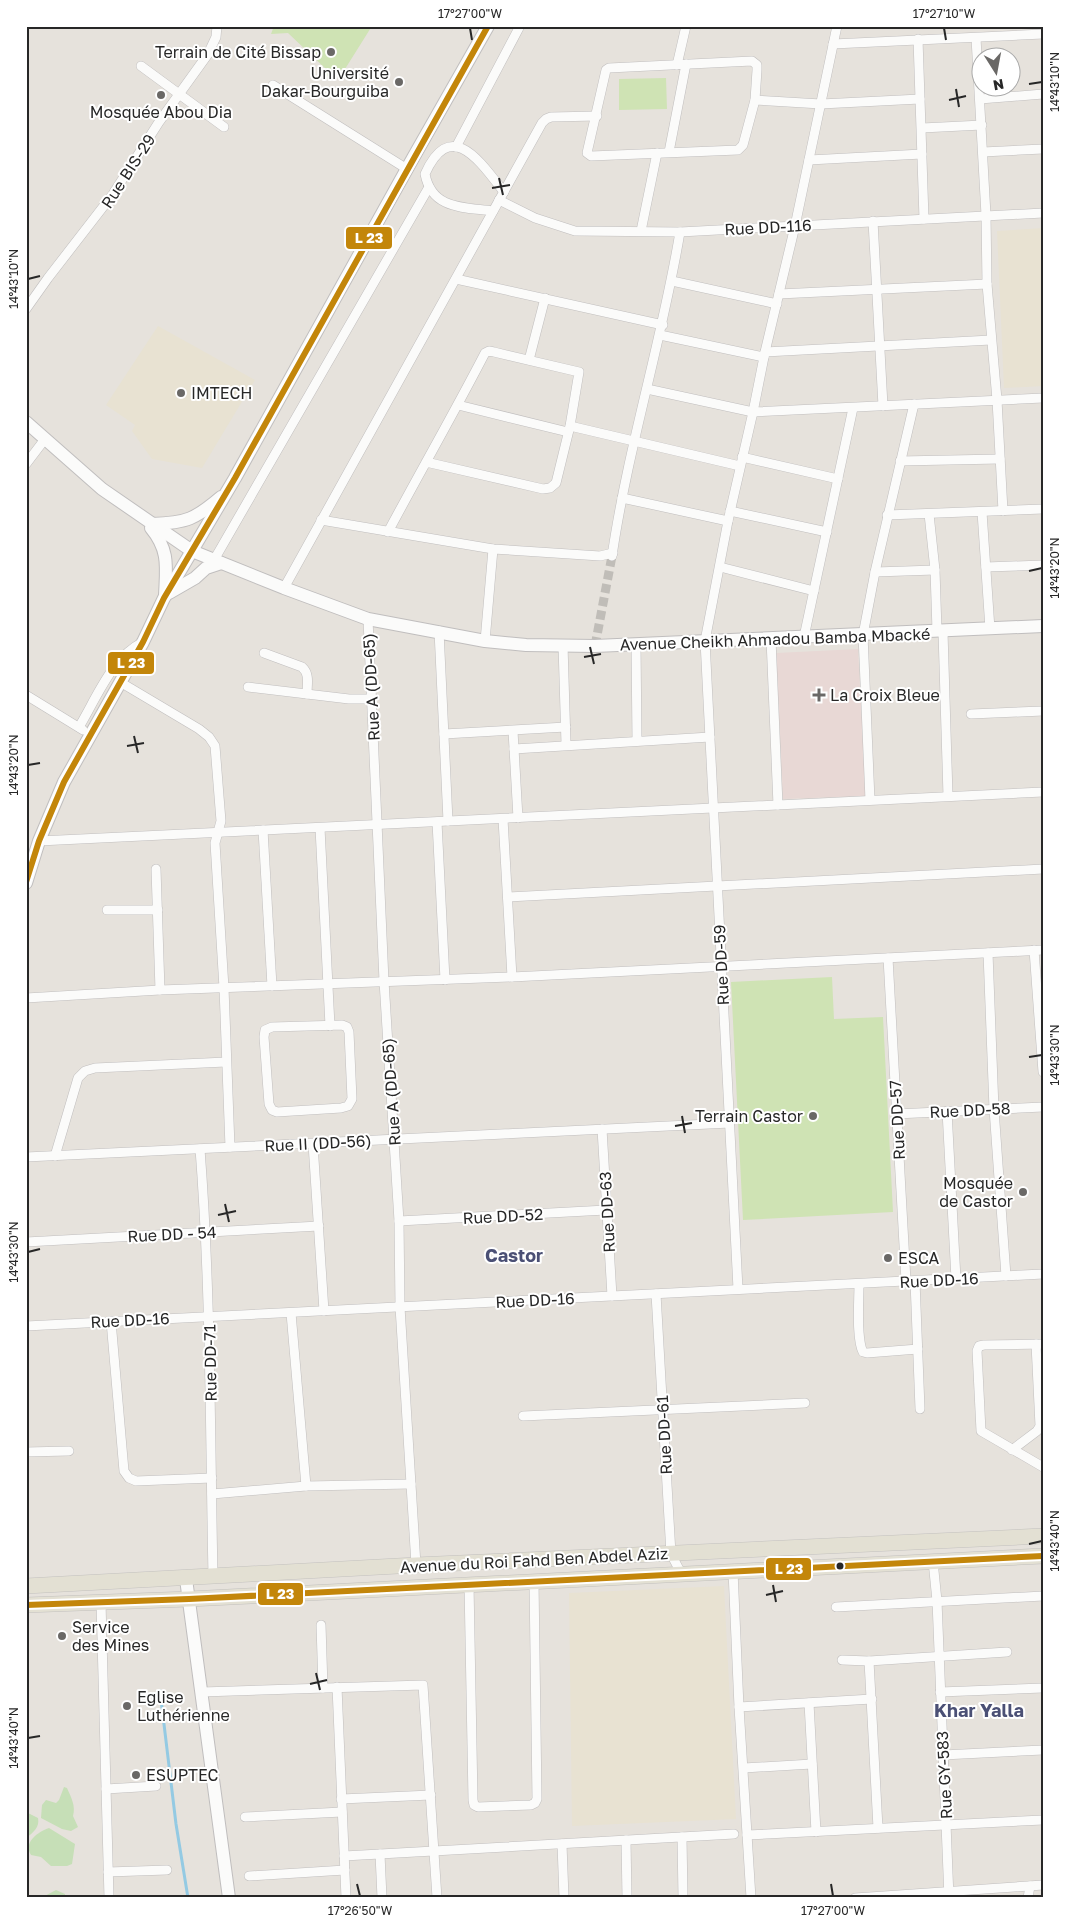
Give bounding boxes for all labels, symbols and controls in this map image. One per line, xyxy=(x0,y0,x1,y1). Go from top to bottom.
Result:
text: 17°27'00"W xyxy=(438,6,503,21)
text: 17°27'10"W xyxy=(913,6,976,21)
place label: Terrain de Cité Bissap xyxy=(155,42,321,62)
marker: Terrain de Cité Bissap xyxy=(325,46,337,58)
north arrow xyxy=(972,48,1022,98)
text: 14°43'10"N xyxy=(1047,52,1062,112)
place label: Université Dakar-Bourguiba xyxy=(261,63,389,101)
marker: Université Dakar-Bourguiba xyxy=(393,76,405,88)
text: N xyxy=(992,76,1005,95)
marker: Mosquée Abou Dia xyxy=(155,89,167,101)
place label: Mosquée Abou Dia xyxy=(90,102,232,122)
street label: Rue BIS-29 xyxy=(97,130,159,212)
street label: Rue DD-116 xyxy=(724,215,812,239)
line badge: L 23 xyxy=(345,226,393,250)
text: L 23 xyxy=(355,229,383,246)
text: 14°43'10"N xyxy=(6,249,21,309)
place label: IMTECH xyxy=(191,383,252,403)
marker: IMTECH xyxy=(175,387,187,399)
text: 14°43'20"N xyxy=(1047,537,1062,599)
street label: Avenue Cheikh Ahmadou Bamba Mbacké xyxy=(619,624,931,654)
street label: Rue A (DD-65) xyxy=(358,633,384,741)
line badge: L 23 xyxy=(107,651,155,675)
text: L 23 xyxy=(117,654,145,671)
place label: La Croix Bleue xyxy=(830,685,940,705)
marker: La Croix Bleue xyxy=(812,688,826,702)
text: 14°43'20"N xyxy=(6,734,21,796)
street label: Rue DD-59 xyxy=(709,924,733,1006)
text: 14°43'30"N xyxy=(1047,1024,1062,1086)
street label: Rue A (DD-65) xyxy=(377,1038,405,1146)
street label: Rue DD-57 xyxy=(885,1080,909,1160)
street label: Rue DD-58 xyxy=(929,1098,1011,1122)
place label: Terrain Castor xyxy=(695,1106,803,1126)
marker: Terrain Castor xyxy=(807,1110,819,1122)
street label: Rue II (DD-56) xyxy=(264,1130,372,1156)
street label: Rue DD-63 xyxy=(595,1171,619,1253)
place label: Mosquée de Castor xyxy=(939,1173,1013,1211)
marker: Mosquée de Castor xyxy=(1017,1186,1029,1198)
street label: Rue DD-52 xyxy=(462,1204,544,1228)
text: 14°43'30"N xyxy=(6,1221,21,1283)
street label: Rue DD - 54 xyxy=(127,1222,217,1246)
district label: Castor xyxy=(485,1244,543,1266)
place label: ESCA xyxy=(898,1248,940,1268)
marker: ESCA xyxy=(882,1252,894,1264)
street label: Rue DD-16 xyxy=(899,1268,979,1292)
street label: Rue DD-16 xyxy=(495,1288,575,1312)
street label: Rue DD-16 xyxy=(90,1308,170,1332)
street label: Rue DD-71 xyxy=(199,1324,221,1402)
street label: Rue DD-61 xyxy=(652,1395,676,1475)
text: 14°43'40"N xyxy=(1047,1510,1062,1572)
street label: Avenue du Roi Fahd Ben Abdel Aziz xyxy=(399,1543,669,1577)
line badge: L 23 xyxy=(765,1557,812,1581)
text: L 23 xyxy=(775,1560,803,1577)
unlabelled marker xyxy=(835,1561,845,1571)
line badge: L 23 xyxy=(257,1582,304,1606)
text: L 23 xyxy=(266,1585,294,1602)
place label: Service des Mines xyxy=(72,1617,149,1655)
marker: Service des Mines xyxy=(56,1630,68,1642)
place label: Eglise Luthérienne xyxy=(137,1687,230,1725)
district label: Khar Yalla xyxy=(934,1699,1024,1721)
marker: Eglise Luthérienne xyxy=(121,1700,133,1712)
text: 14°43'40"N xyxy=(6,1707,21,1769)
street label: Rue GY-583 xyxy=(932,1730,956,1820)
place label: ESUPTEC xyxy=(146,1765,219,1785)
marker: ESUPTEC xyxy=(130,1769,142,1781)
text: 17°26'50"W xyxy=(328,1903,393,1918)
text: 17°27'00"W xyxy=(801,1903,866,1918)

